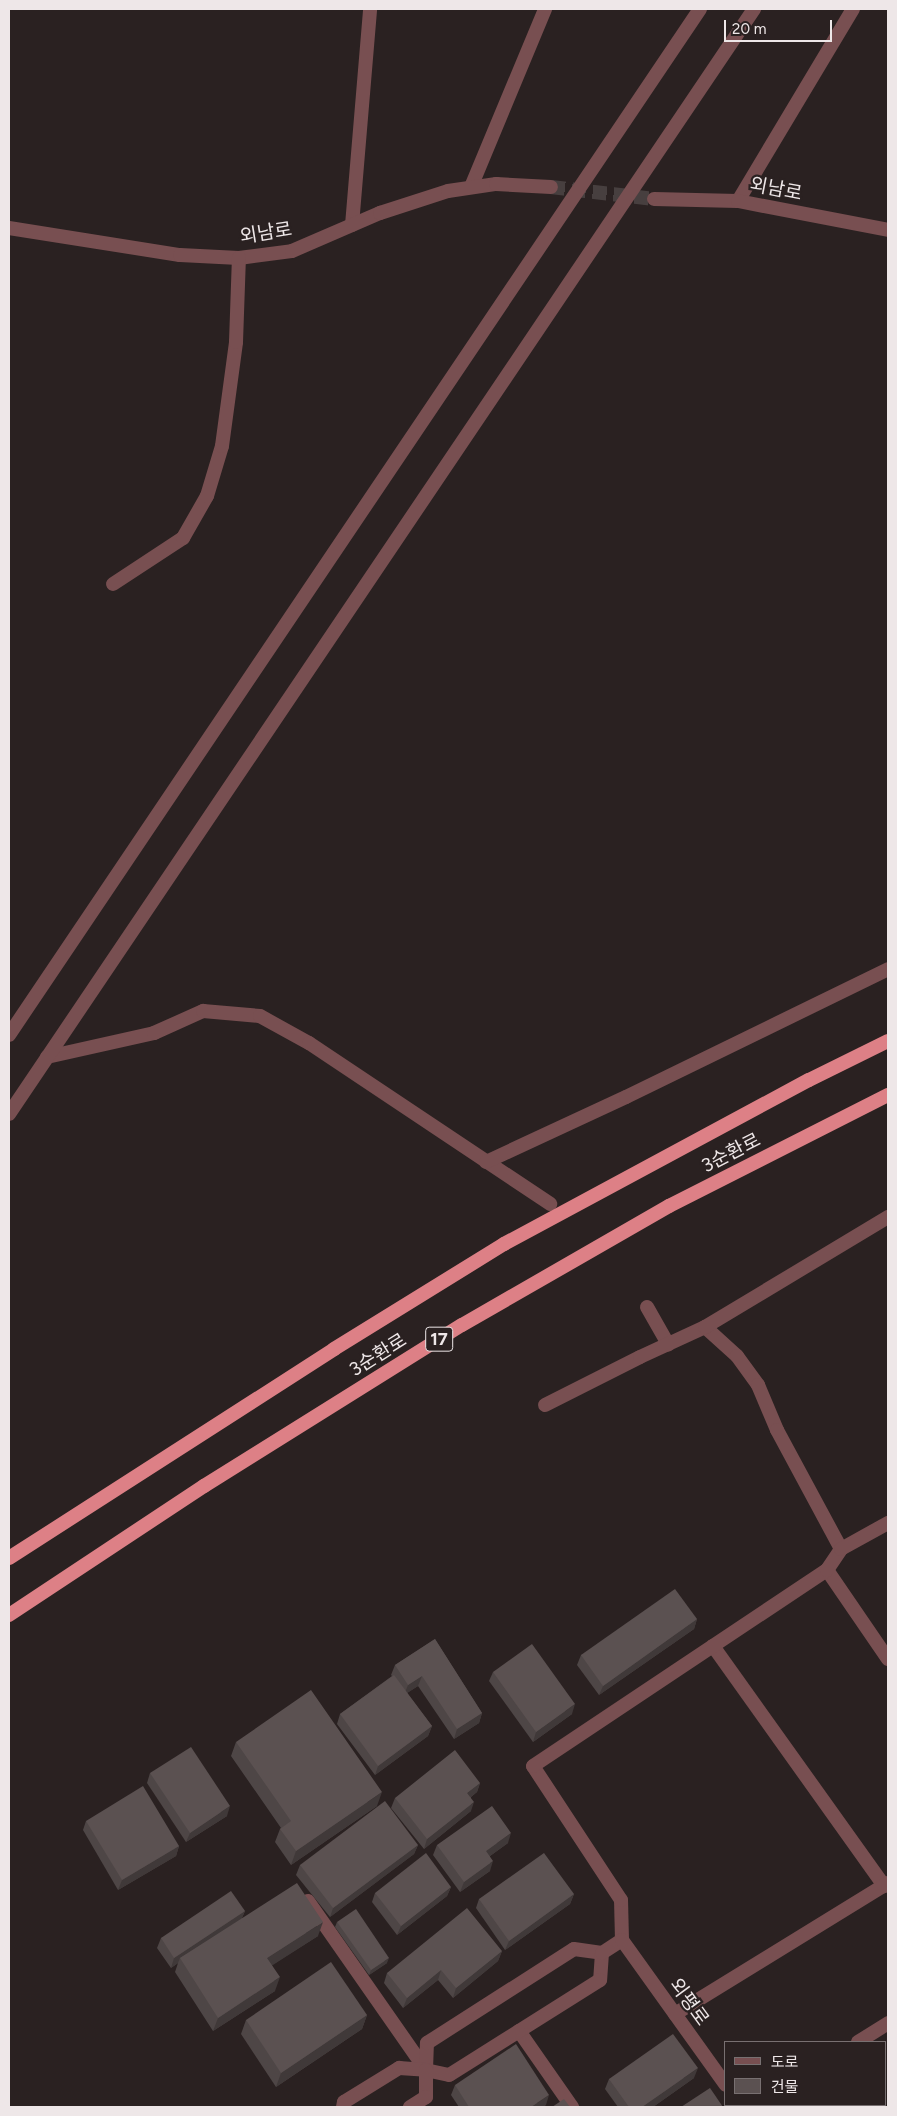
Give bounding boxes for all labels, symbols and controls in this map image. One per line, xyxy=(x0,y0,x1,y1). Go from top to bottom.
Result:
scale bar xyxy=(727,10,834,42)
text: 20 m xyxy=(732,20,766,38)
street label: 외남로 xyxy=(748,173,804,205)
street label: 외남로 xyxy=(238,218,294,248)
street label: 3순환로 xyxy=(698,1129,764,1177)
road number: 17 xyxy=(424,1324,454,1355)
street label: 3순환로 xyxy=(345,1329,411,1381)
street label: 외평로 xyxy=(664,1974,714,2030)
legend xyxy=(724,2041,887,2106)
text: 도로 xyxy=(771,2053,799,2071)
text: 건물 xyxy=(771,2078,799,2096)

